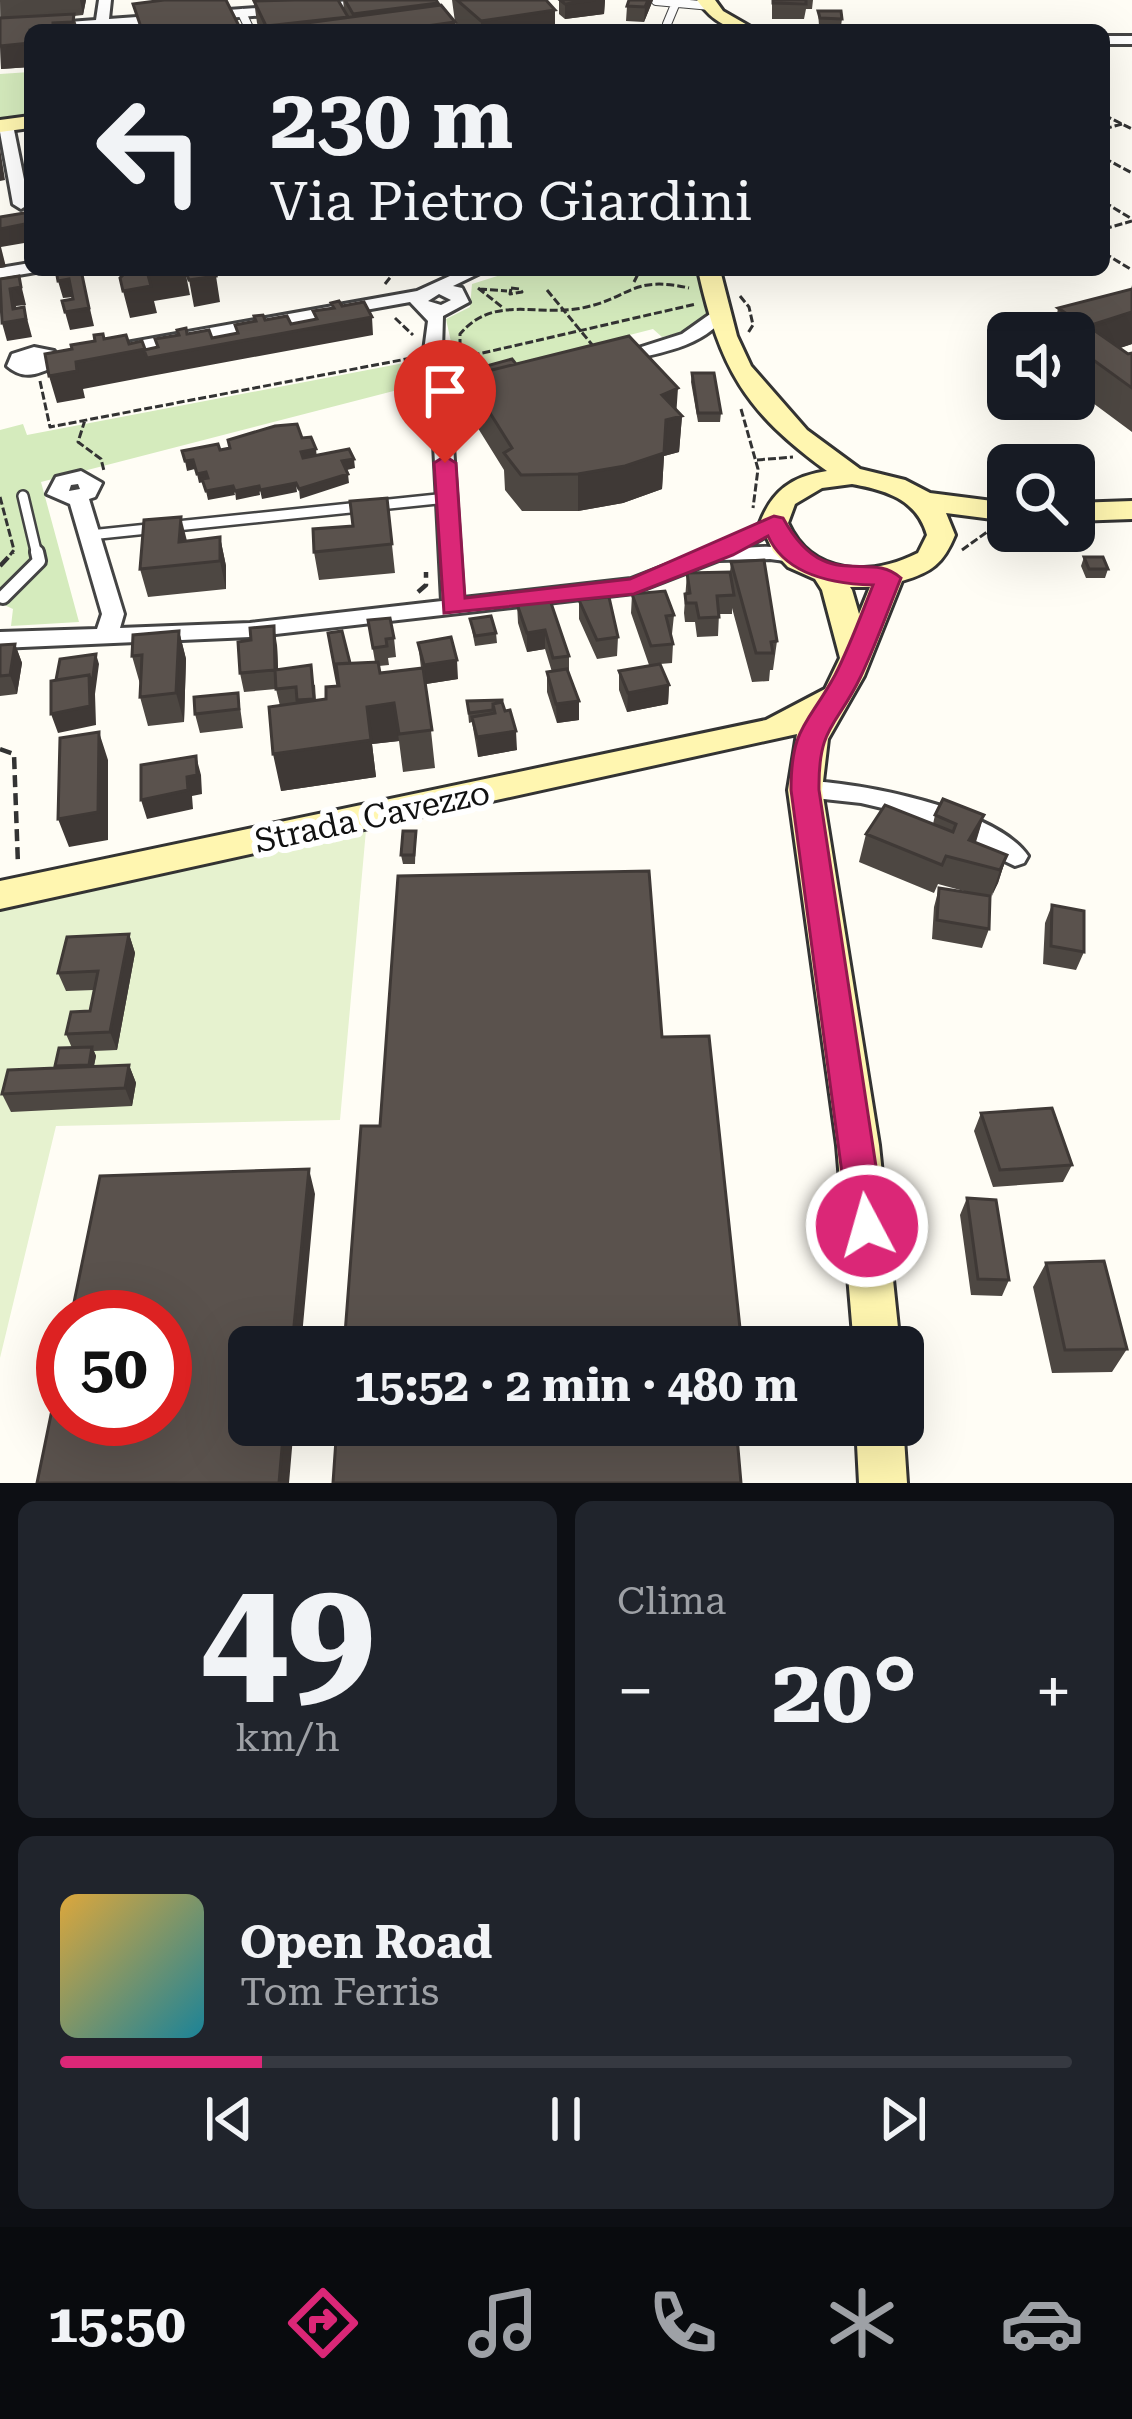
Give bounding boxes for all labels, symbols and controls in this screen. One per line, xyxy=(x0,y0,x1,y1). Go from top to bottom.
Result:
text: 230 m xyxy=(270,70,513,168)
icon: left xyxy=(72,72,228,228)
text: Via Pietro Giardini xyxy=(270,170,752,233)
map controls xyxy=(987,312,1095,552)
button: sound xyxy=(987,312,1095,420)
pin xyxy=(394,340,496,463)
icon: arrive xyxy=(412,358,478,424)
button: search xyxy=(987,444,1095,552)
street label: Strada Cavezzo xyxy=(251,773,493,860)
position arrow xyxy=(804,1163,930,1289)
speed limit sign: 50 xyxy=(36,1290,192,1446)
text: 15:52 · 2 min · 480 m xyxy=(354,1359,798,1412)
text: 49 xyxy=(200,1545,375,1728)
text: Clima xyxy=(617,1578,726,1624)
text: 20° xyxy=(772,1639,917,1744)
text: − xyxy=(617,1653,654,1730)
text: + xyxy=(1035,1653,1072,1730)
text: km/h xyxy=(235,1715,340,1761)
text: Open Road xyxy=(240,1916,492,1969)
text: Tom Ferris xyxy=(240,1969,439,2015)
icon: previous xyxy=(196,2086,262,2152)
icon: pause xyxy=(533,2086,599,2152)
icon: next xyxy=(870,2086,936,2152)
icon: directions xyxy=(281,2281,365,2365)
icon: music xyxy=(461,2281,545,2365)
icon: phone xyxy=(641,2281,725,2365)
icon: climate xyxy=(820,2281,904,2365)
icon: car xyxy=(1000,2281,1084,2365)
text: 15:50 xyxy=(48,2292,186,2355)

